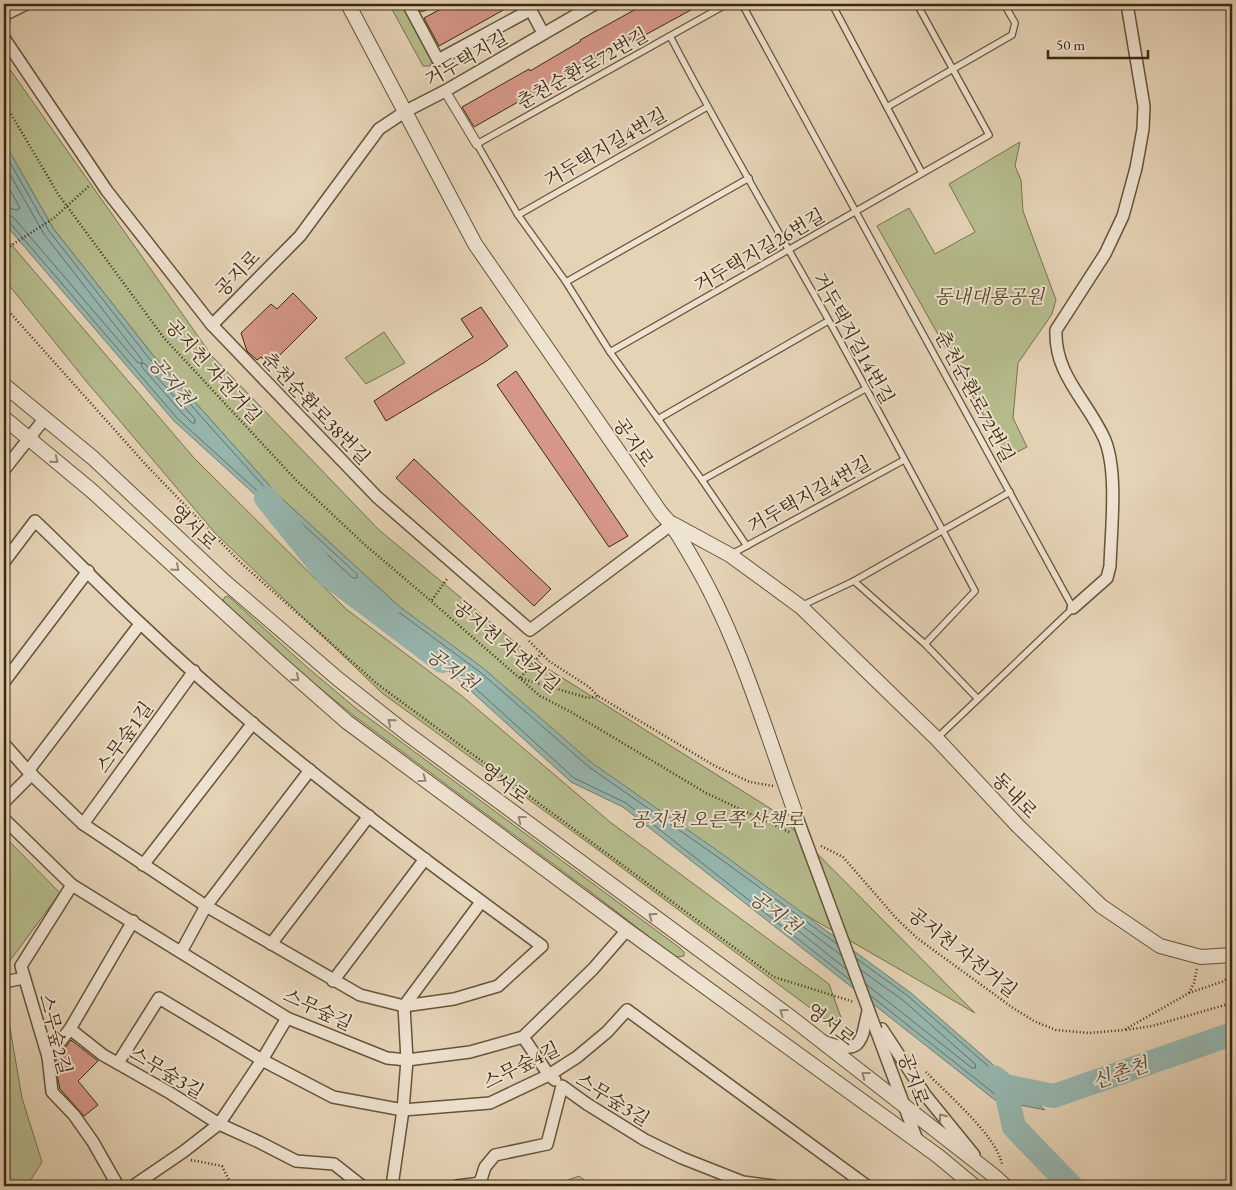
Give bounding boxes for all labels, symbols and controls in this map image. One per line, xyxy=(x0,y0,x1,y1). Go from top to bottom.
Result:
street label: 춘천순환로72번길 xyxy=(512,22,652,115)
street label: 거두택지길 xyxy=(420,25,512,92)
scale bar xyxy=(1048,28,1148,60)
text: 50 m xyxy=(1056,35,1085,54)
street label: 거두택지길4번길 xyxy=(539,102,671,193)
street label: 거두택지길26번길 xyxy=(689,203,829,298)
street label: 공지로 xyxy=(209,245,265,302)
street label: 거두택지길14번길 xyxy=(807,268,900,408)
park label: 동내대룡공원 xyxy=(934,284,1046,309)
street label: 공지천 자전거길 xyxy=(161,314,267,428)
street label: 춘천순환로72번길 xyxy=(929,326,1020,467)
street label: 춘천순환로38번길 xyxy=(256,347,376,470)
water label: 공지천 xyxy=(143,351,199,411)
street label: 공지로 xyxy=(608,413,660,472)
street label: 거두택지길4번길 xyxy=(743,450,875,539)
one-way arrow xyxy=(49,454,58,463)
street label: 영서로 xyxy=(165,499,222,555)
one-way arrow xyxy=(171,562,180,571)
street label: 공지천 자전거길 xyxy=(449,595,565,697)
water label: 공지천 xyxy=(422,642,482,696)
one-way arrow xyxy=(291,672,300,681)
street label: 스무숲1길 xyxy=(90,697,159,778)
one-way arrow xyxy=(388,718,397,727)
street label: 영서로 xyxy=(475,757,534,810)
street label: 동내로 xyxy=(987,767,1043,824)
one-way arrow xyxy=(417,773,427,782)
park label: 공지천 오른쪽 산책로 xyxy=(631,807,804,832)
one-way arrow xyxy=(517,816,527,825)
water label: 공지천 xyxy=(744,884,807,941)
street label: 공지천 자전거길 xyxy=(903,902,1023,1003)
one-way arrow xyxy=(649,913,658,921)
street label: 스무숲길 xyxy=(279,983,356,1036)
street label: 스무숲2길 xyxy=(33,991,78,1077)
street label: 영서로 xyxy=(801,998,860,1051)
one-way arrow xyxy=(779,1009,789,1018)
street label: 스무숲4길 xyxy=(479,1036,564,1095)
street label: 스무숲3길 xyxy=(125,1040,209,1104)
street label: 공지로 xyxy=(892,1049,935,1109)
water label: 신촌천 xyxy=(1088,1051,1153,1095)
street label: 스무숲3길 xyxy=(571,1067,654,1132)
one-way arrow xyxy=(861,1072,871,1081)
one-way arrow xyxy=(940,1114,948,1123)

